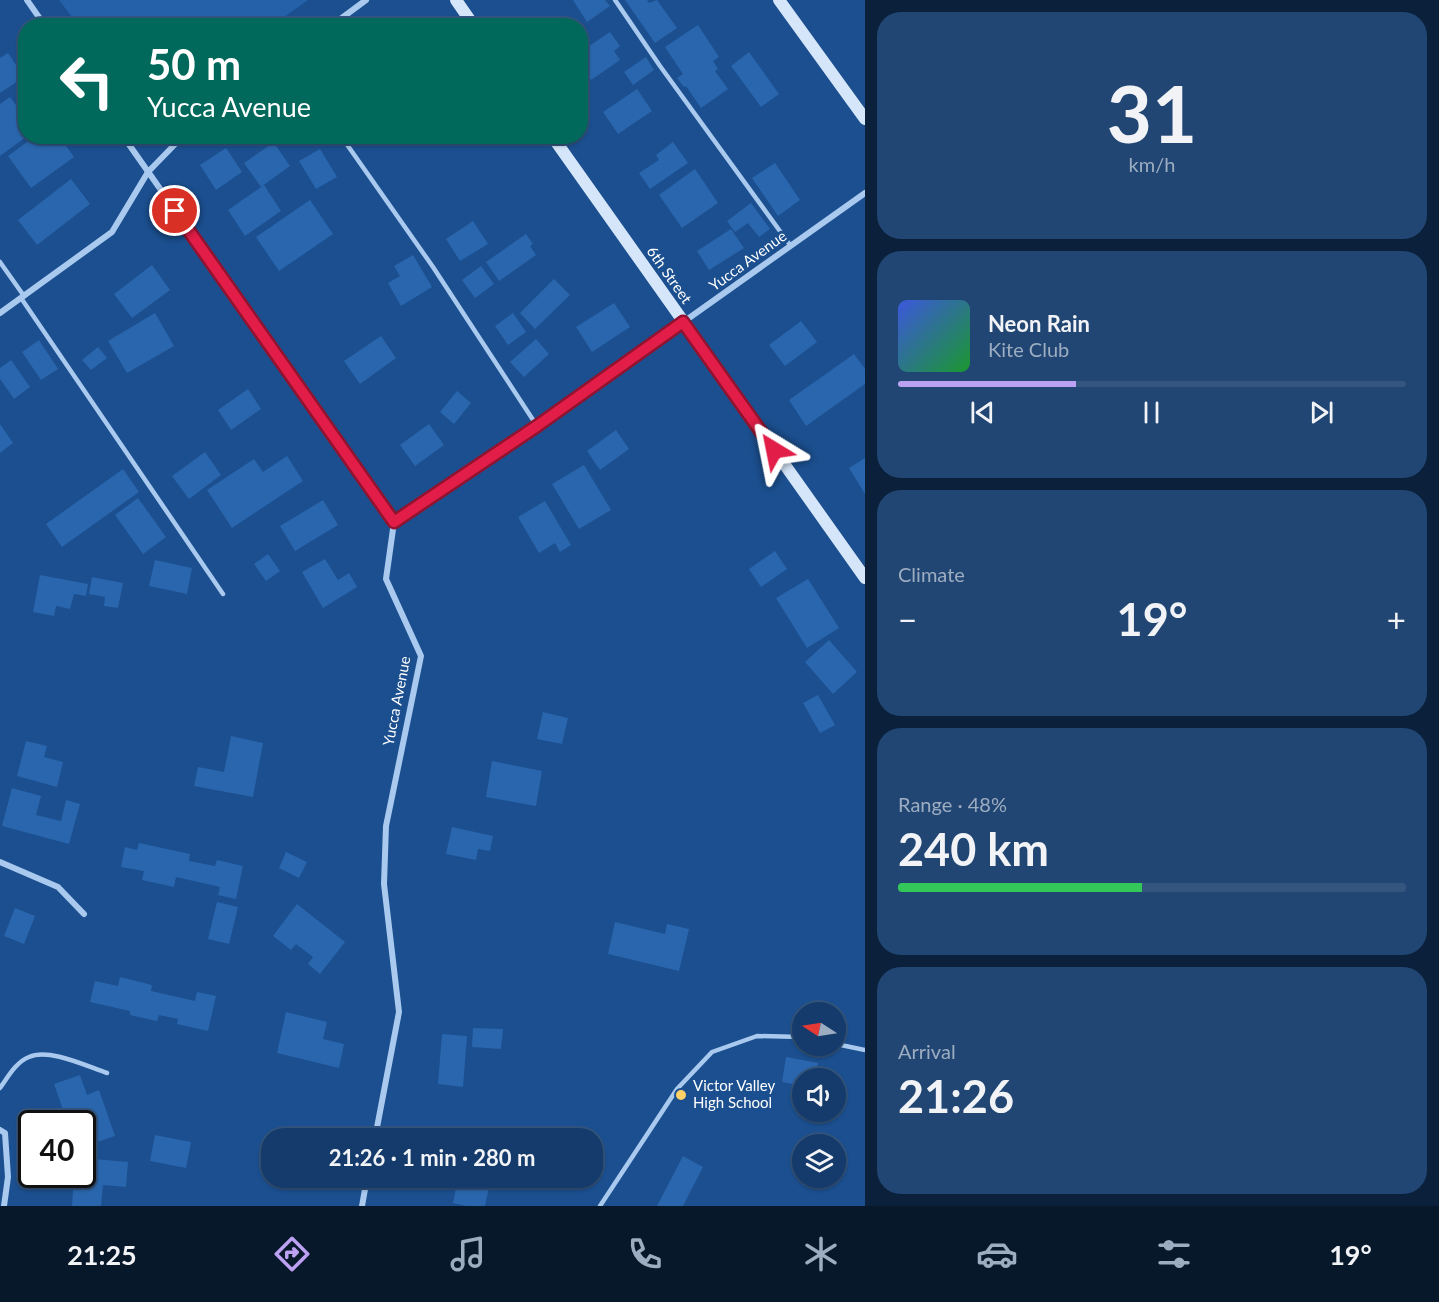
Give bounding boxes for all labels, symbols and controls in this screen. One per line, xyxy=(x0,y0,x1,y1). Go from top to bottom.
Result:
text: 50 m xyxy=(147,39,241,89)
icon: left xyxy=(48,42,126,120)
text: 31 xyxy=(1107,66,1197,160)
text: Yucca Avenue xyxy=(147,90,311,123)
text: km/h xyxy=(1129,152,1175,176)
pin xyxy=(149,185,200,236)
icon: arrive xyxy=(158,194,191,227)
street label: Yucca Avenue xyxy=(705,226,790,294)
street label: 6th Street xyxy=(644,242,696,307)
text: Neon Rain xyxy=(988,310,1090,337)
text: Kite Club xyxy=(988,337,1069,361)
icon: previous xyxy=(966,396,999,429)
icon: pause xyxy=(1135,396,1168,429)
icon: next xyxy=(1305,396,1338,429)
position arrow xyxy=(742,418,806,482)
text: Climate xyxy=(898,562,965,586)
text: 19° xyxy=(1117,592,1187,646)
text: − xyxy=(898,599,917,639)
text: + xyxy=(1387,599,1406,639)
street label: Yucca Avenue xyxy=(378,654,414,747)
text: Range · 48% xyxy=(898,792,1007,816)
text: 240 km xyxy=(898,822,1049,876)
north arrow xyxy=(792,1002,846,1056)
map controls xyxy=(792,1002,846,1188)
text: Arrival xyxy=(898,1039,956,1063)
button: sound xyxy=(792,1068,846,1122)
text: 21:26 xyxy=(898,1069,1014,1123)
place label: Victor Valley High School xyxy=(693,1076,776,1111)
marker: Victor Valley High School xyxy=(674,1088,688,1102)
speed limit sign: 40 xyxy=(18,1110,96,1188)
button: layers xyxy=(792,1134,846,1188)
text: 21:26 · 1 min · 280 m xyxy=(329,1144,535,1171)
icon: directions xyxy=(271,1233,313,1275)
icon: music xyxy=(447,1233,489,1275)
icon: phone xyxy=(624,1233,666,1275)
icon: climate xyxy=(800,1233,842,1275)
icon: car xyxy=(976,1233,1018,1275)
icon: filters xyxy=(1153,1233,1195,1275)
text: 21:25 xyxy=(67,1238,137,1271)
text: 19° xyxy=(1329,1238,1372,1271)

